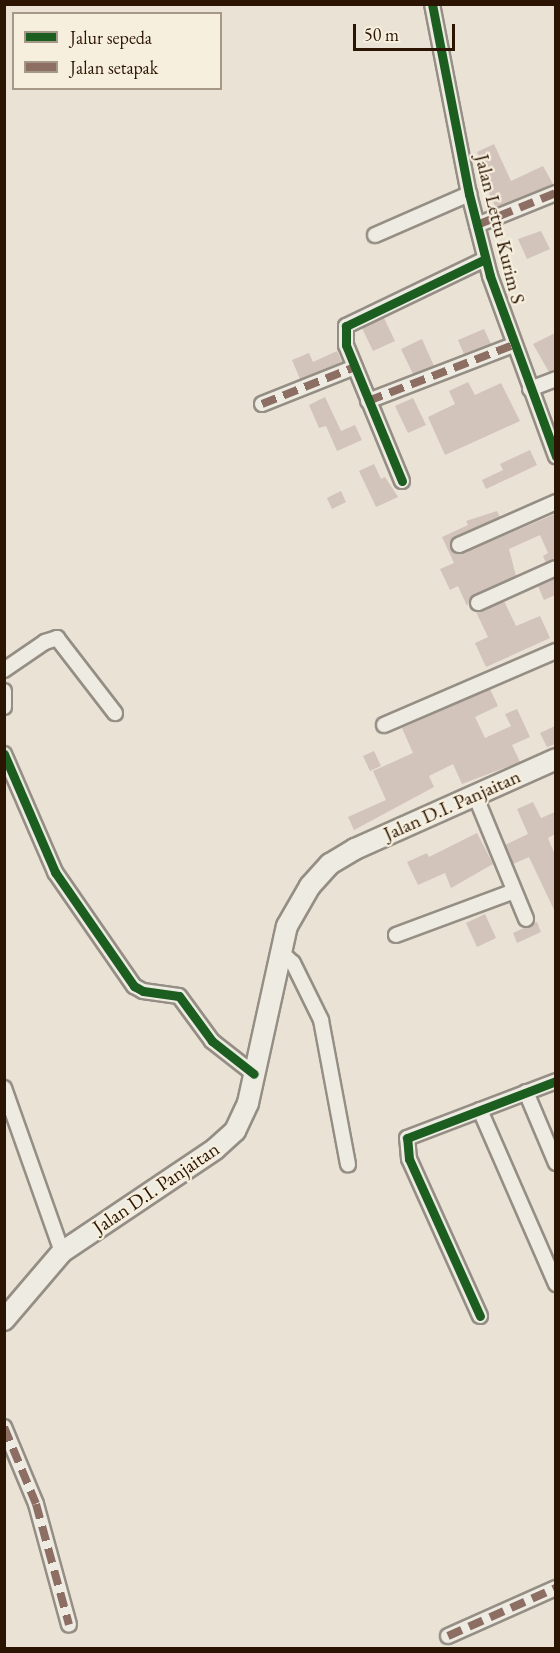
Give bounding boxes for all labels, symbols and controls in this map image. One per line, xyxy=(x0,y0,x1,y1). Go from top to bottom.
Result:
legend xyxy=(12,12,222,90)
scale bar xyxy=(356,12,458,50)
text: 50 m xyxy=(364,23,399,46)
text: Jalur sepeda xyxy=(70,26,152,49)
text: Jalan setapak xyxy=(70,56,158,79)
street label: Jalan Lettu Kurim S xyxy=(470,152,530,306)
street label: Jalan D.I. Panjaitan xyxy=(380,764,524,846)
street label: Jalan D.I. Panjaitan xyxy=(88,1137,224,1239)

